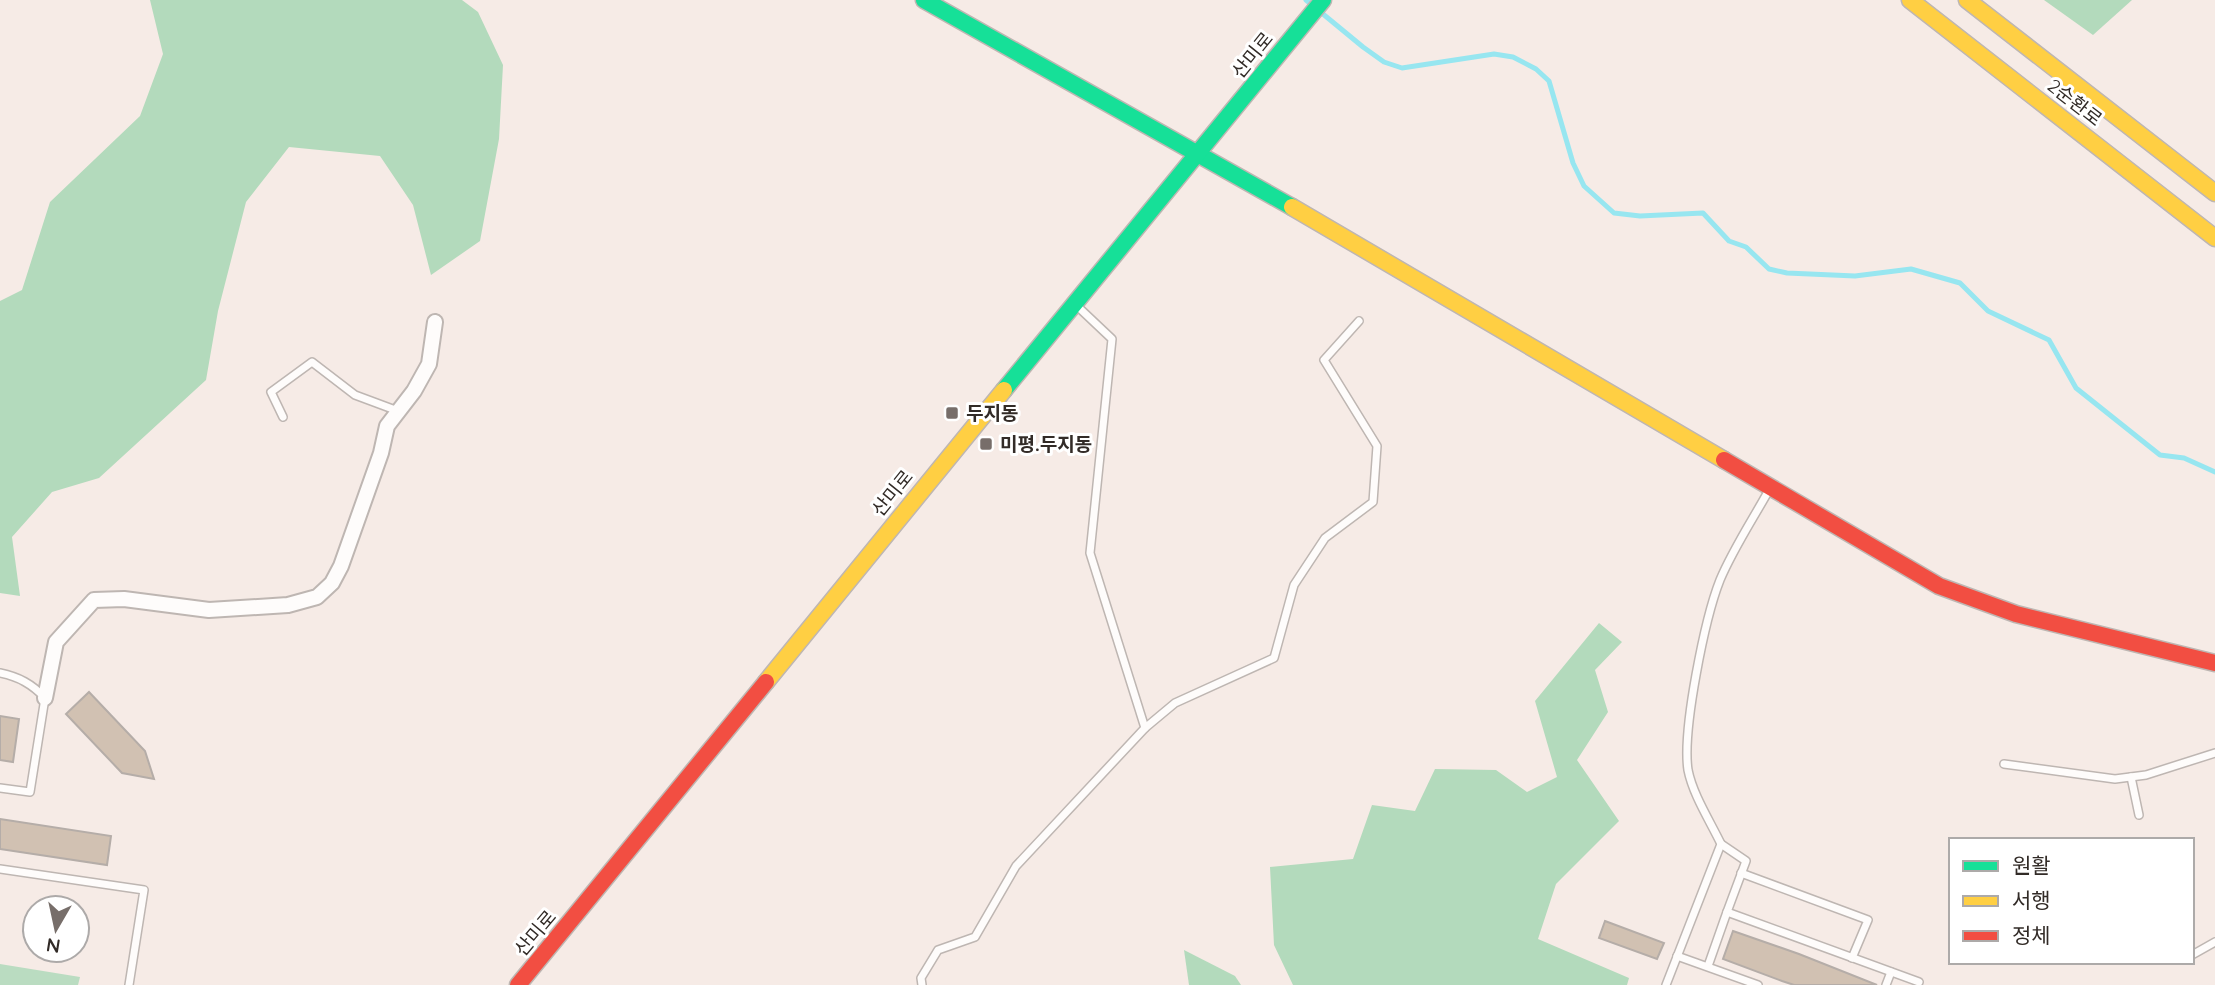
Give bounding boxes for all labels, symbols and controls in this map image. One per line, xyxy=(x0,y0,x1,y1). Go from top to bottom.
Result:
street label: 산미로 xyxy=(1226,27,1278,83)
street label: 2순환로 xyxy=(2043,73,2107,131)
place label: 두지동 xyxy=(966,401,1018,425)
marker: 두지동 xyxy=(944,405,960,421)
place label: 미평.두지동 xyxy=(1000,432,1092,456)
marker: 미평.두지동 xyxy=(978,436,994,452)
street label: 산미로 xyxy=(866,465,918,521)
legend xyxy=(1949,838,2194,964)
text: 원활 xyxy=(2012,852,2051,878)
text: 서행 xyxy=(2012,887,2051,913)
north arrow xyxy=(21,894,91,964)
street label: 산미로 xyxy=(509,905,561,961)
text: 정체 xyxy=(2012,922,2051,948)
text: N xyxy=(45,933,62,959)

